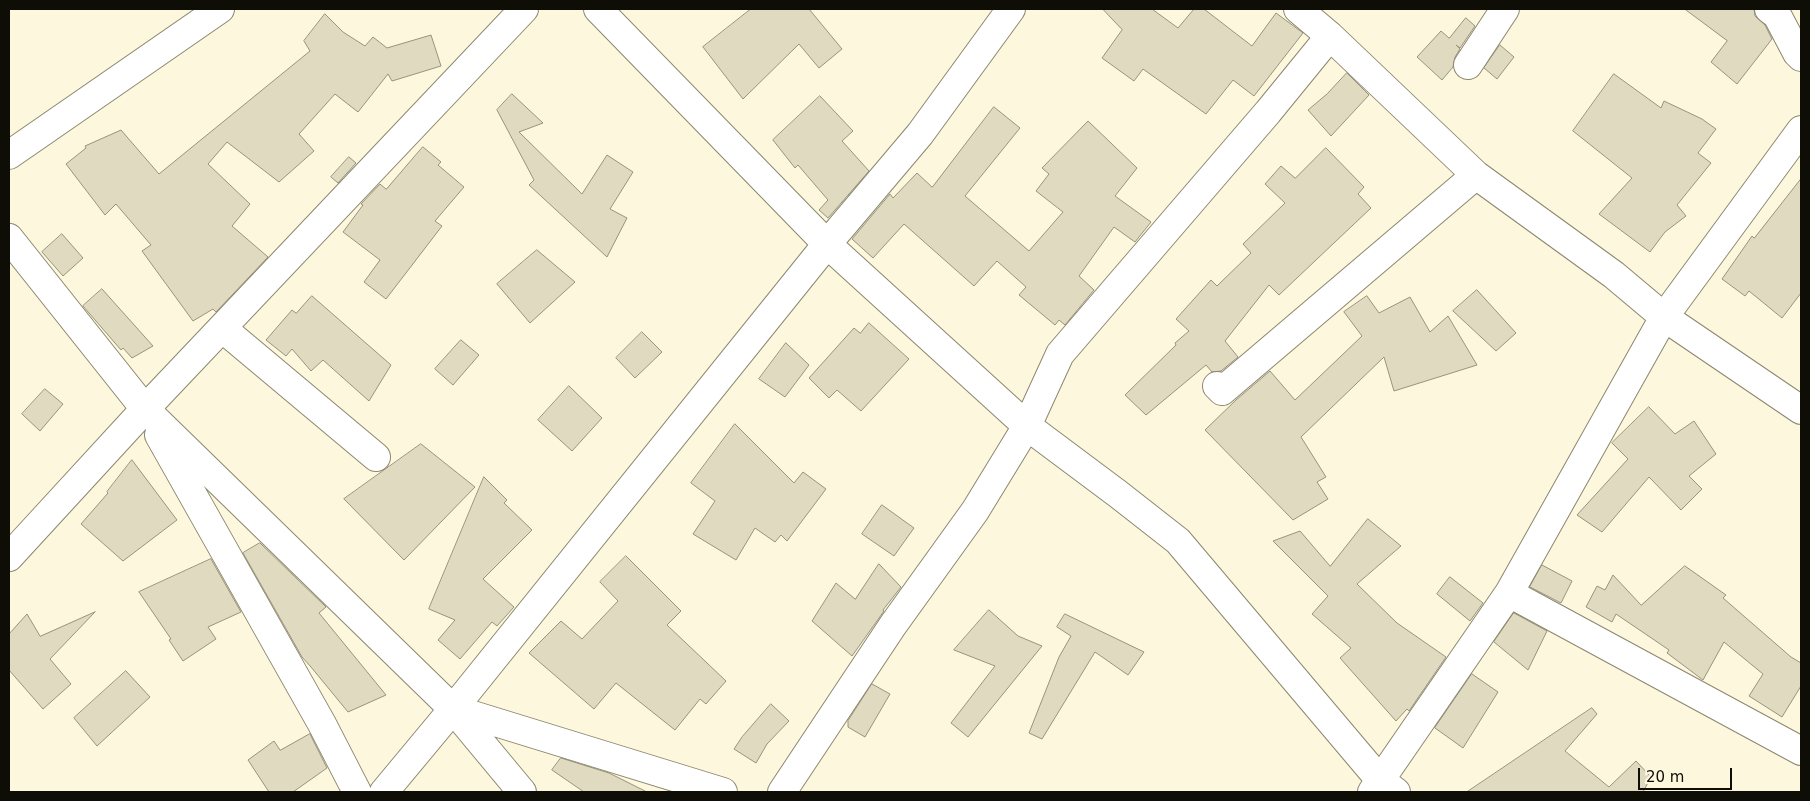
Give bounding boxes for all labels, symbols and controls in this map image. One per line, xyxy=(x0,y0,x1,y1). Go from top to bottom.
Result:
scale bar xyxy=(1640,758,1734,790)
text: 20 m xyxy=(1646,768,1684,786)

